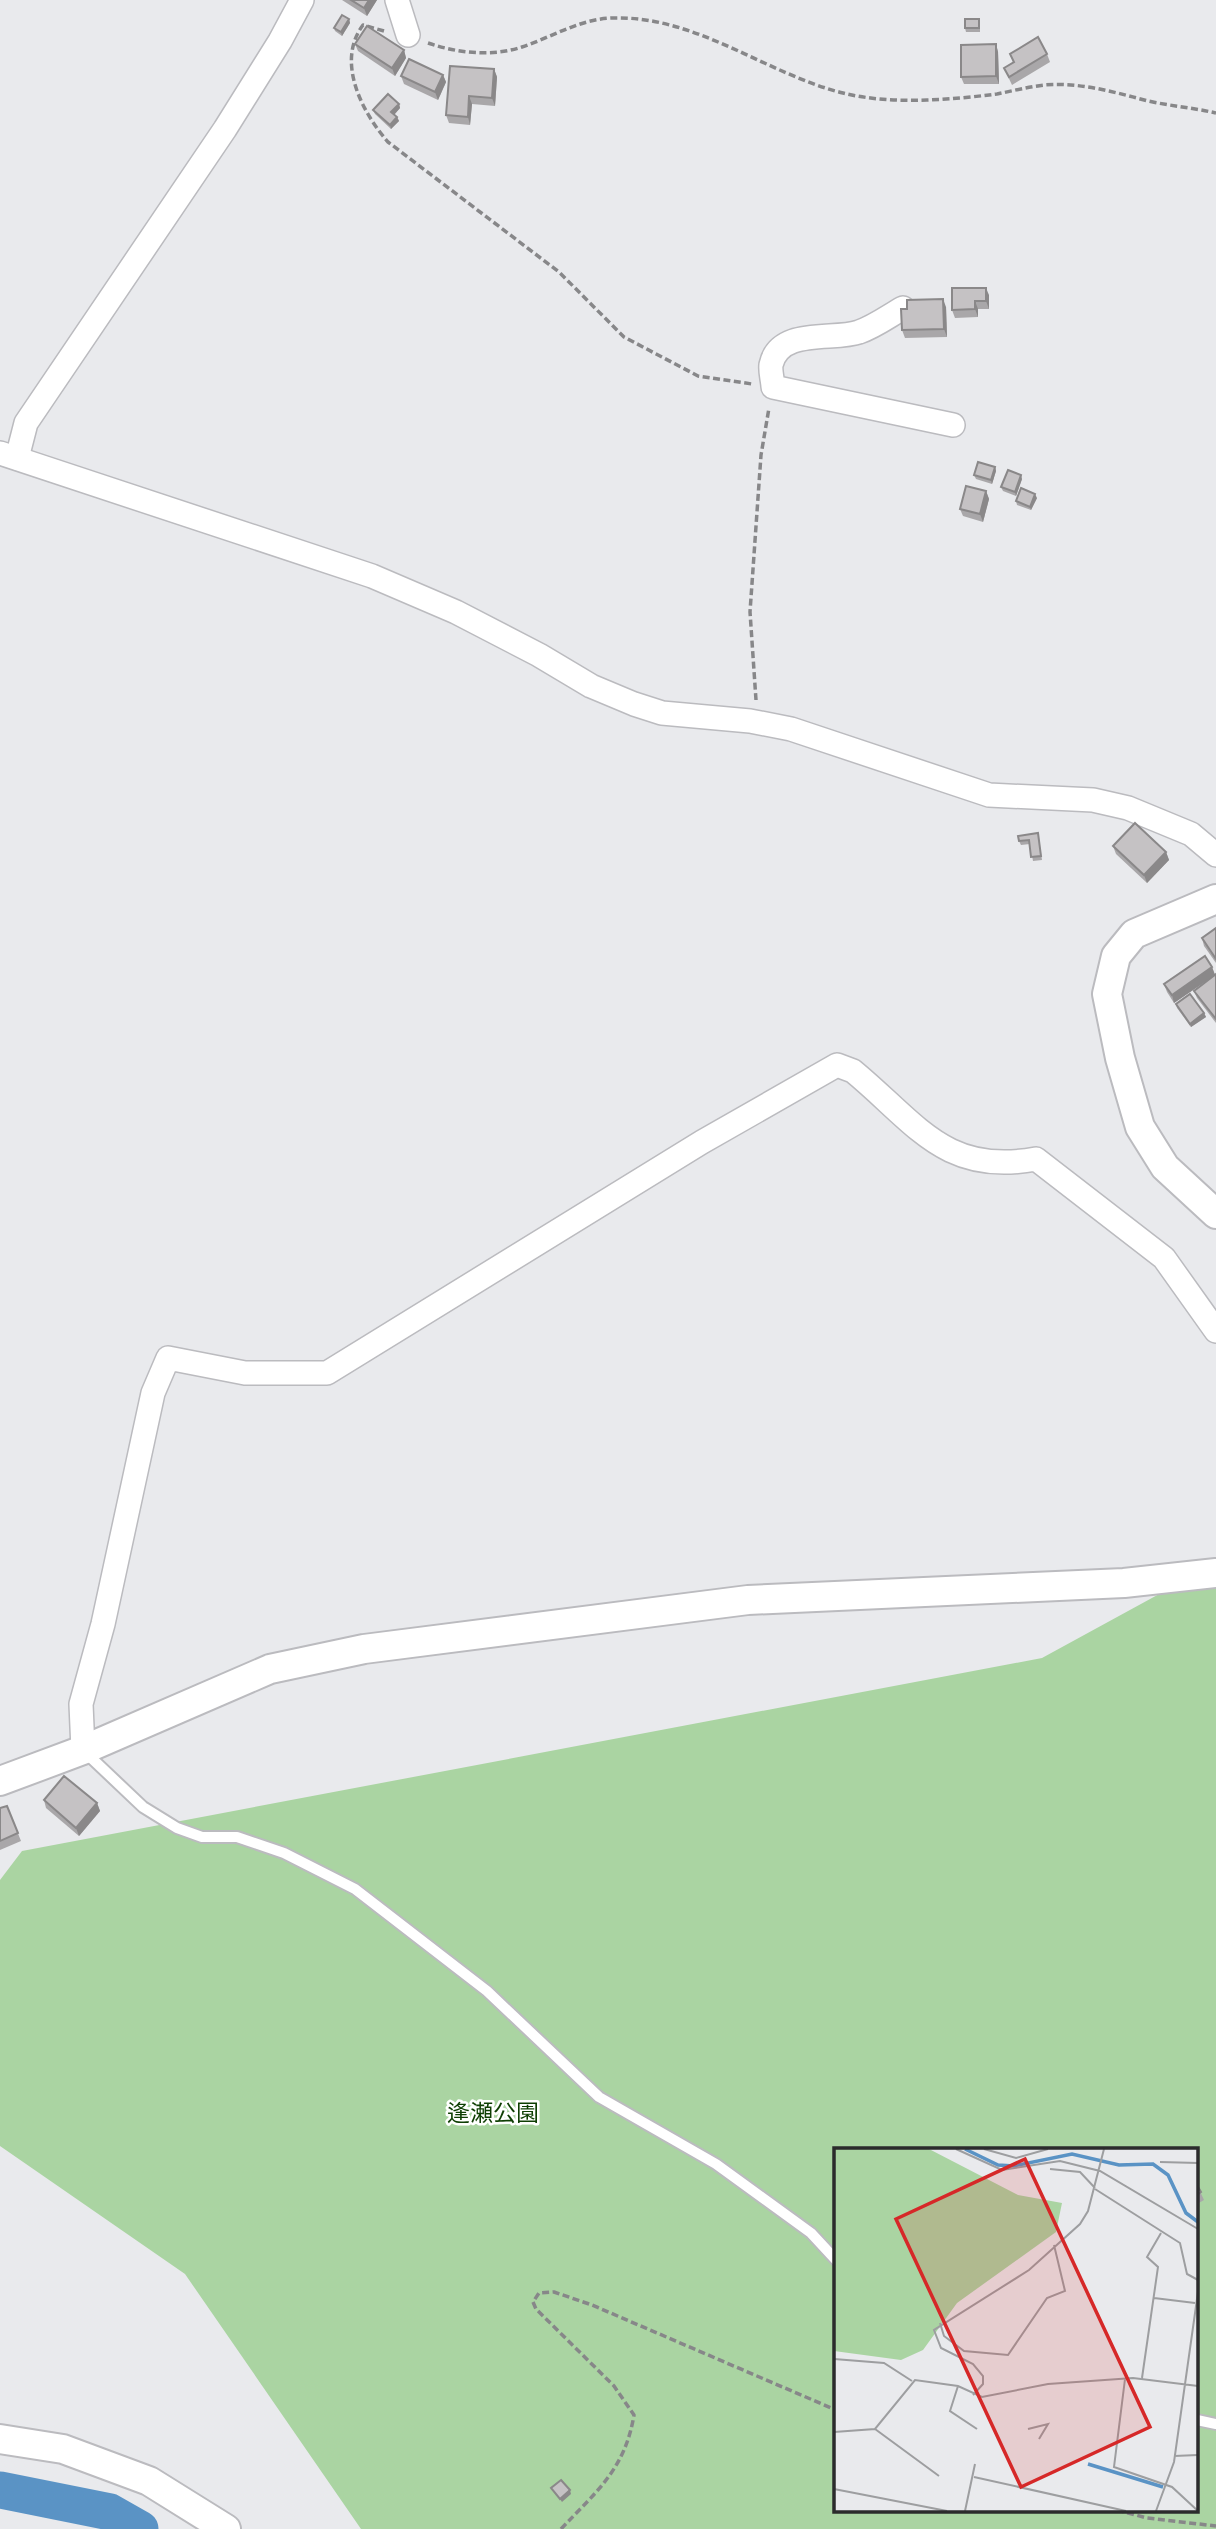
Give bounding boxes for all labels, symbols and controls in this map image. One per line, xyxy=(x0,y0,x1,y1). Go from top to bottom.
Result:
park label: 逢瀬公園 xyxy=(447,2100,539,2127)
inset map xyxy=(834,2148,1198,2512)

